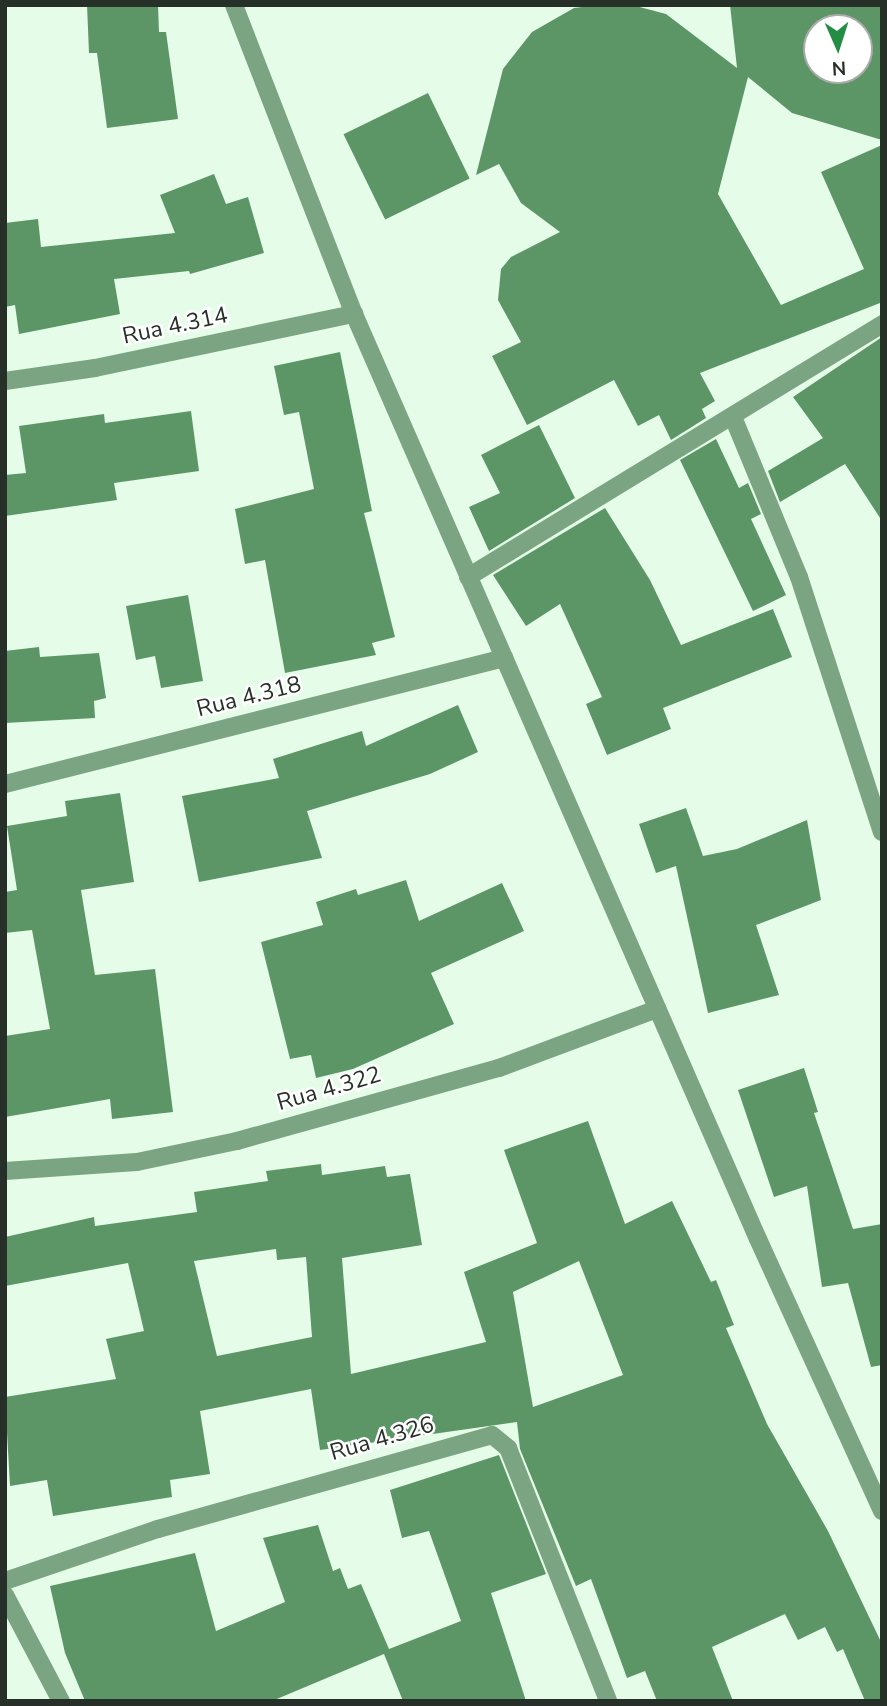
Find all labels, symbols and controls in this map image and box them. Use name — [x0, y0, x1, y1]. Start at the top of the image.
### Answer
north arrow — [803, 14, 873, 84]
text: N — [831, 55, 847, 81]
street label: Rua 4.314 — [120, 301, 230, 351]
street label: Rua 4.318 — [194, 671, 304, 723]
street label: Rua 4.322 — [274, 1061, 384, 1117]
street label: Rua 4.326 — [327, 1411, 437, 1467]

